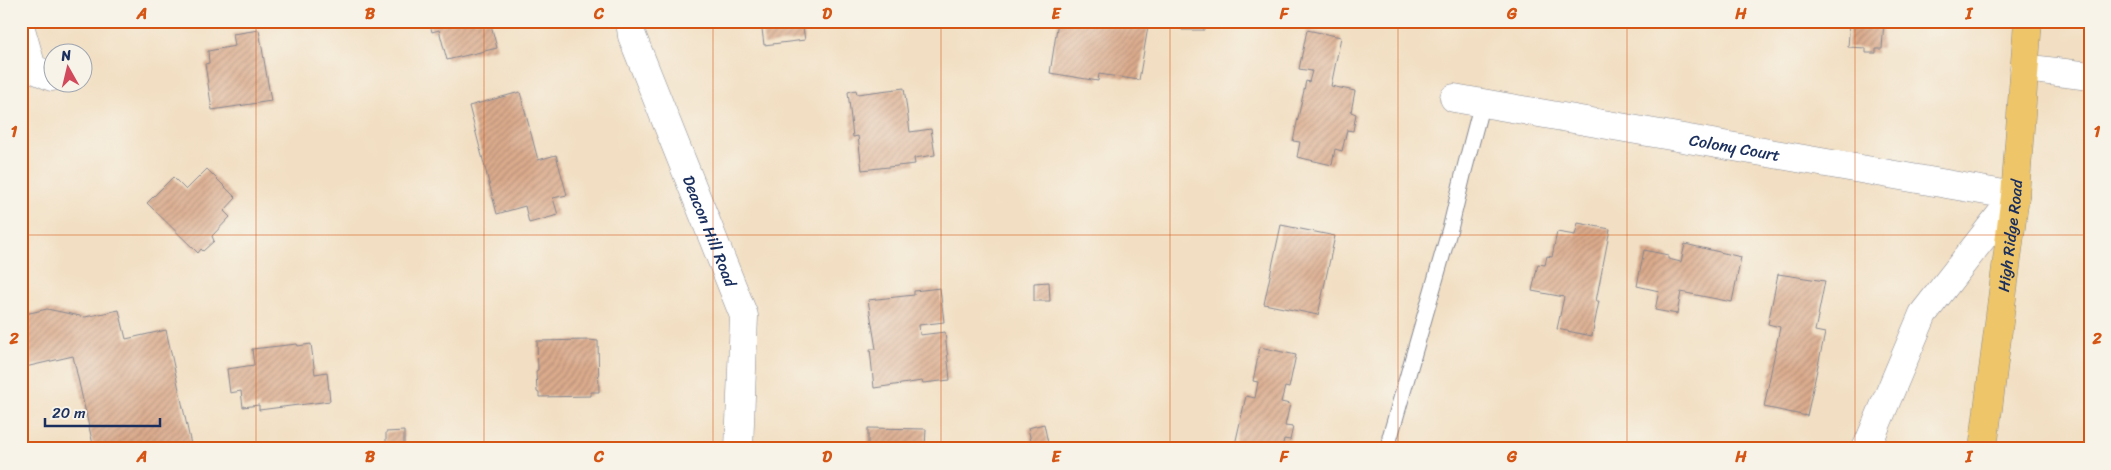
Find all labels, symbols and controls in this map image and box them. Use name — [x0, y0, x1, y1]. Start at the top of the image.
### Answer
text: A — [136, 0, 147, 28]
text: B — [365, 0, 376, 28]
text: C — [593, 0, 605, 28]
text: D — [822, 0, 832, 28]
text: E — [1052, 0, 1062, 28]
text: F — [1279, 0, 1290, 28]
text: G — [1506, 0, 1518, 28]
text: H — [1734, 0, 1747, 28]
text: I — [1965, 0, 1974, 28]
north arrow — [42, 42, 92, 92]
text: N — [59, 43, 73, 69]
text: 1 — [11, 117, 18, 146]
text: 1 — [2094, 117, 2101, 146]
street label: Colony Court — [1687, 125, 1782, 170]
street label: Deacon Hill Road — [674, 171, 745, 293]
street label: High Ridge Road — [1989, 177, 2031, 294]
text: 2 — [8, 324, 19, 353]
text: 2 — [2091, 324, 2102, 353]
scale bar — [45, 395, 160, 427]
text: 20 m — [52, 400, 86, 426]
text: A — [136, 442, 147, 470]
text: B — [365, 442, 376, 470]
text: C — [593, 442, 605, 470]
text: D — [822, 442, 832, 470]
text: E — [1052, 442, 1062, 470]
text: F — [1279, 442, 1290, 470]
text: G — [1506, 442, 1518, 470]
text: H — [1734, 442, 1747, 470]
text: I — [1965, 442, 1974, 470]

